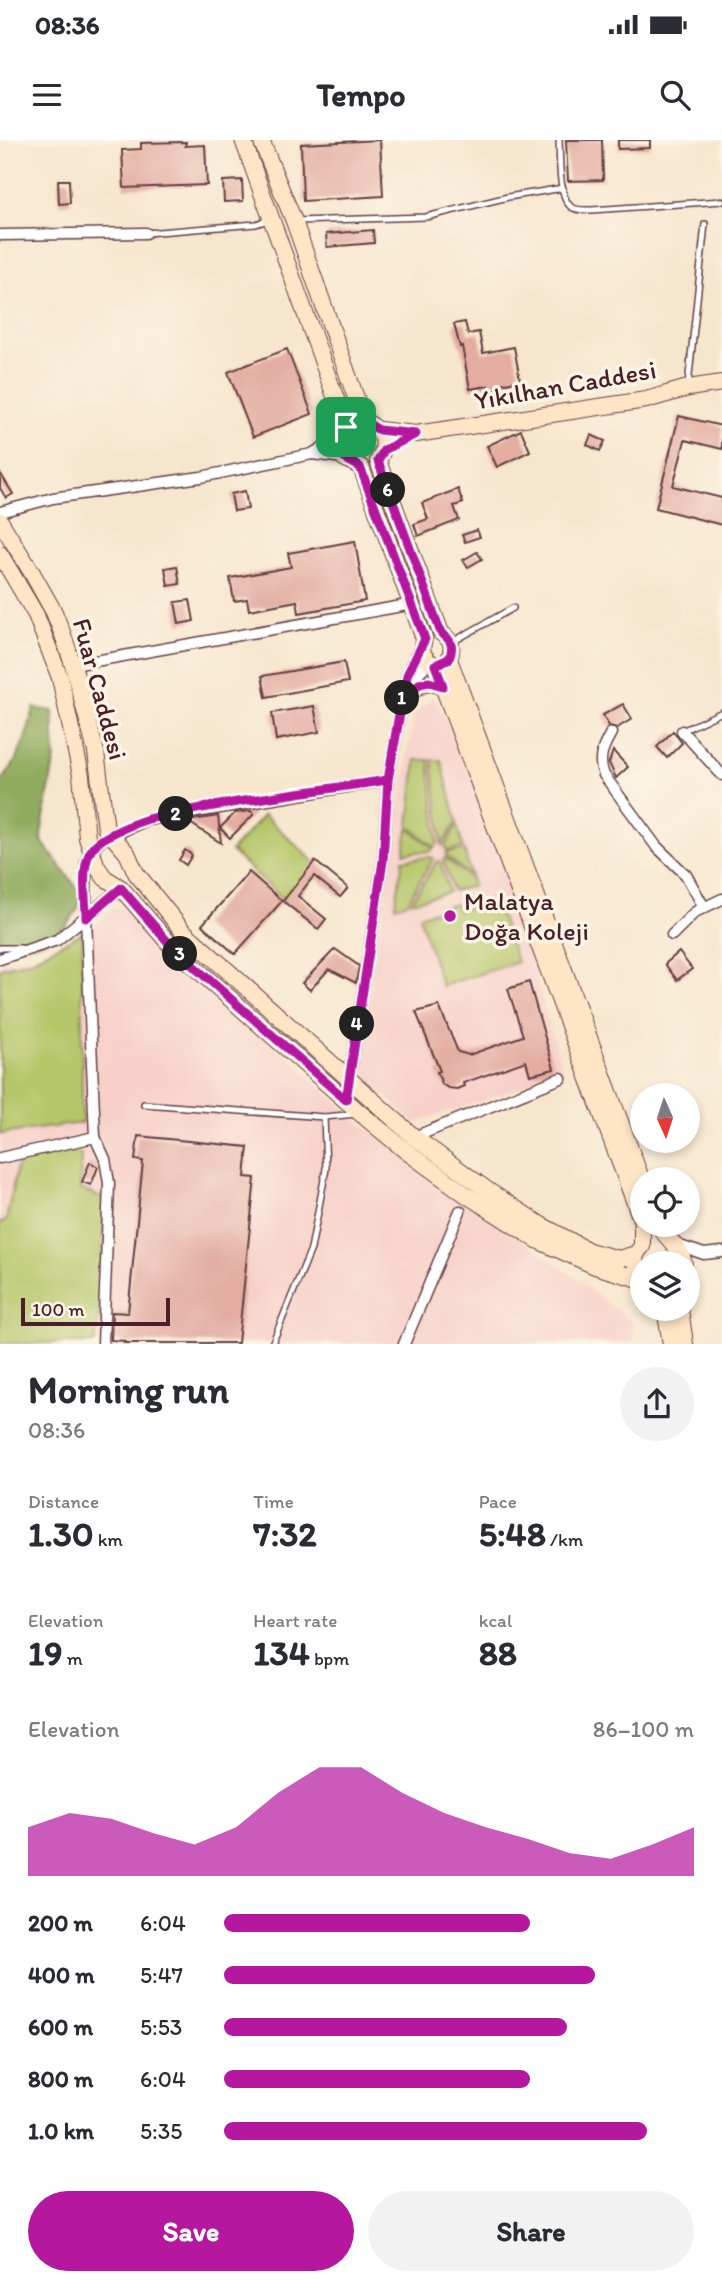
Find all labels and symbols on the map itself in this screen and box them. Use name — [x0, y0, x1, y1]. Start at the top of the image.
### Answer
street label: Yıkılhan Caddesi — [472, 353, 658, 417]
pin — [316, 397, 376, 457]
pin: 6 — [370, 472, 406, 508]
street label: Fuar Caddesi — [66, 615, 134, 763]
pin: 1 — [384, 680, 420, 716]
pin: 2 — [158, 796, 194, 832]
place label: Malatya Doğa Koleji — [464, 885, 589, 947]
marker: Malatya Doğa Koleji — [442, 908, 458, 924]
pin: 3 — [162, 936, 198, 972]
pin: 4 — [340, 1006, 374, 1042]
north arrow — [630, 1083, 700, 1153]
scale bar — [21, 1294, 170, 1326]

